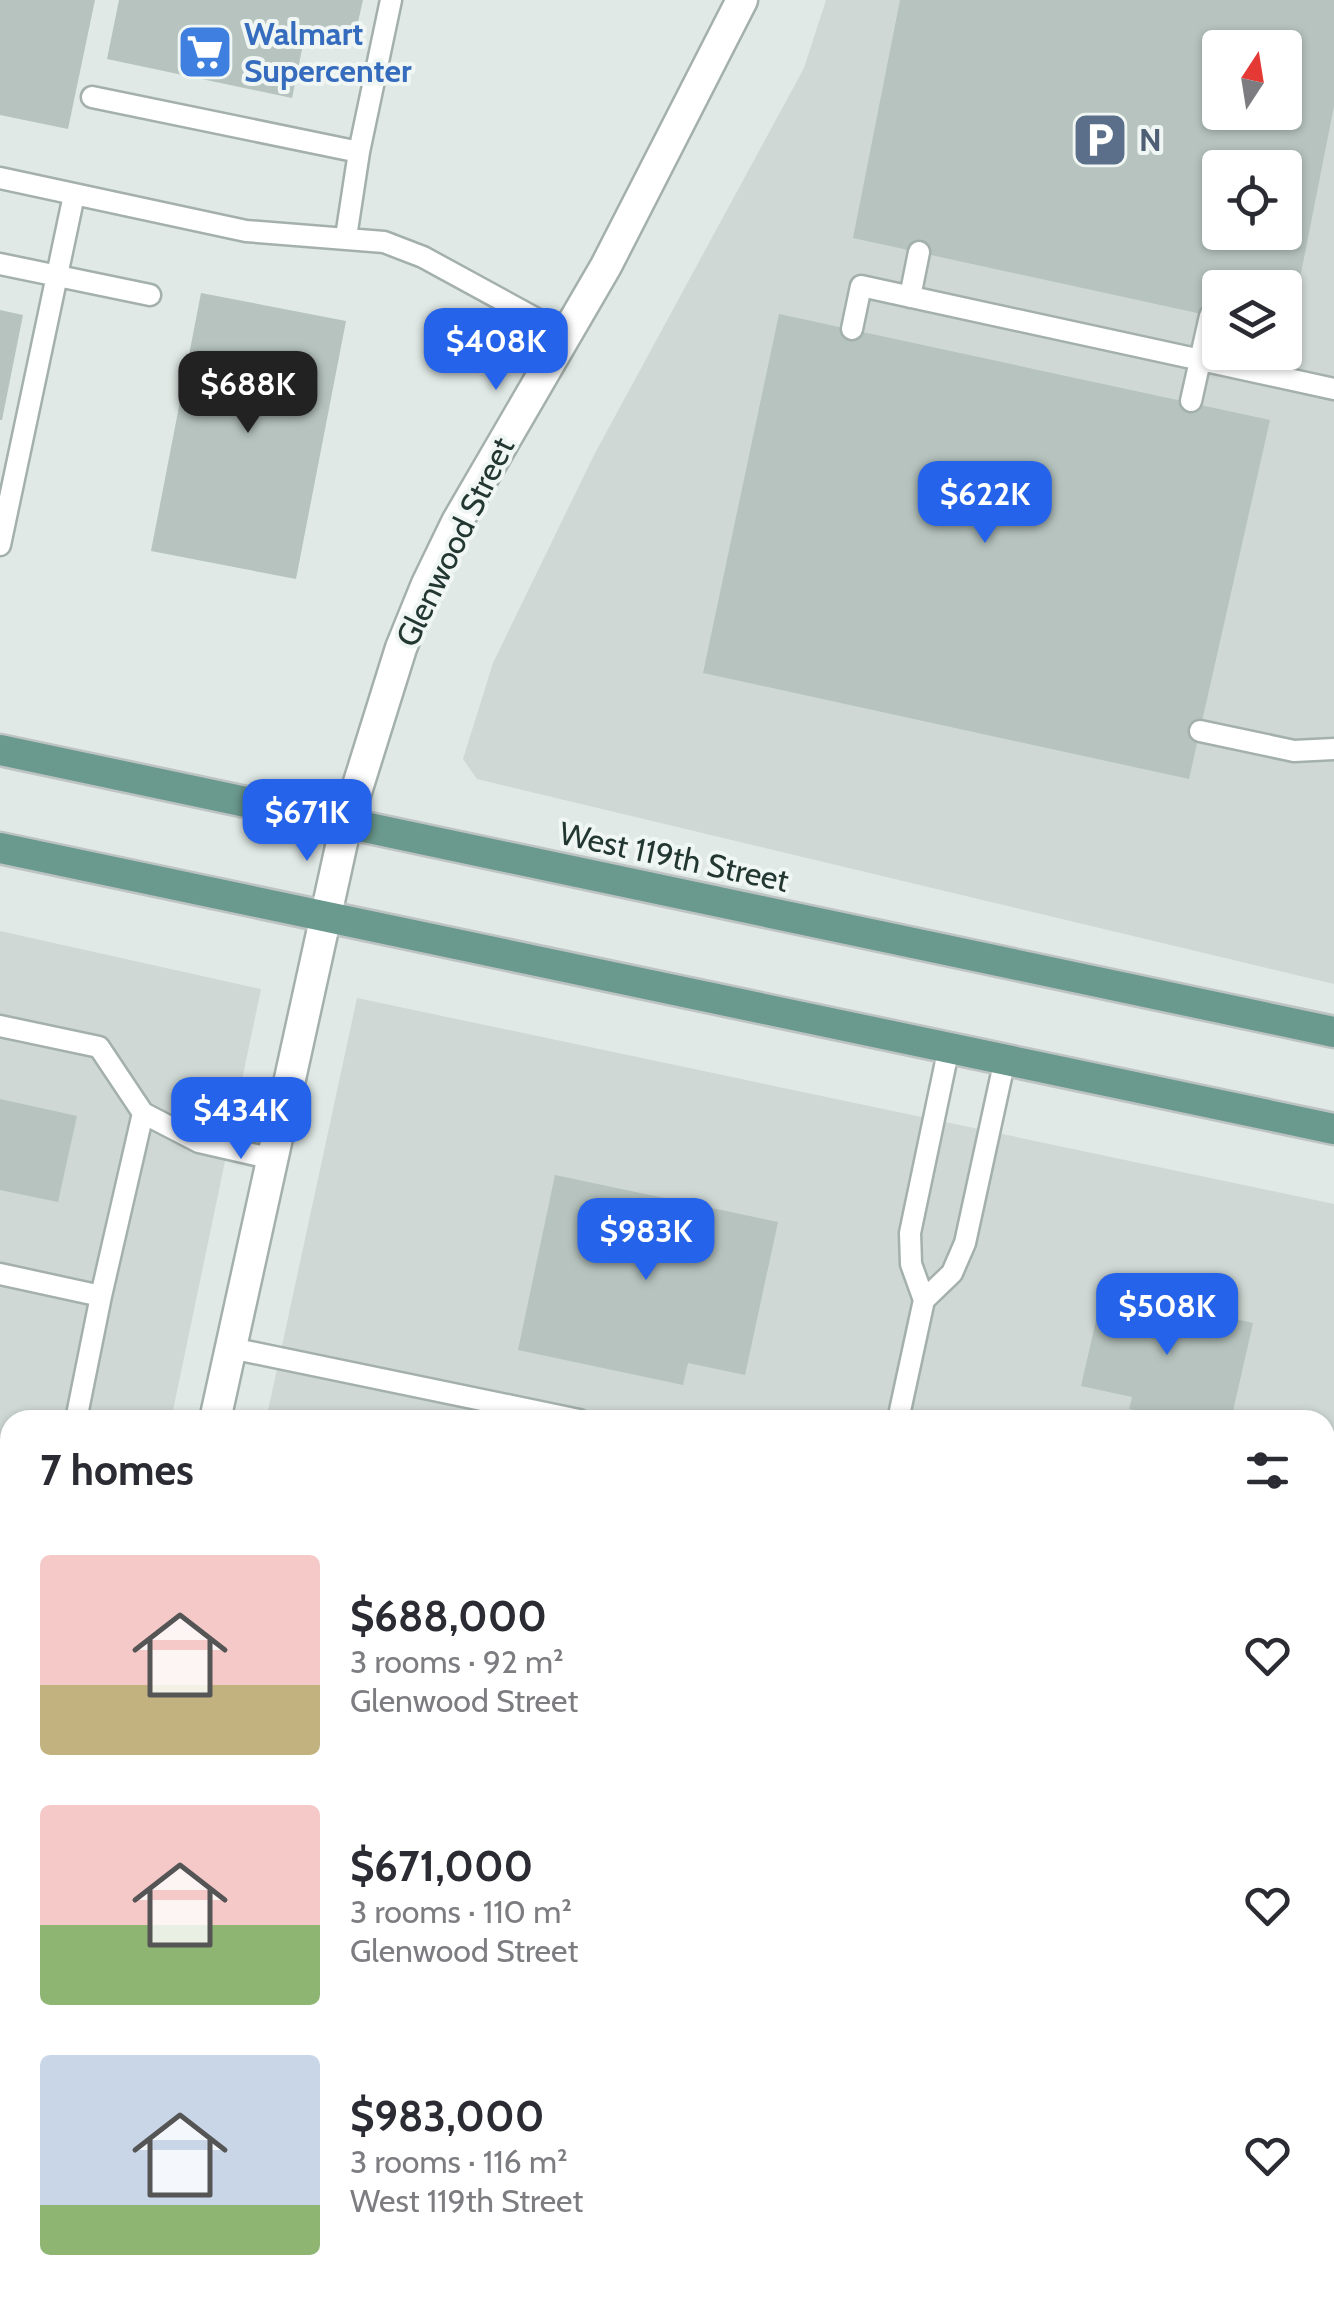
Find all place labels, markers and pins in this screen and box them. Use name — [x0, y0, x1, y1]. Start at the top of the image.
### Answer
place label: Walmart Supercenter — [244, 14, 412, 90]
supermarket icon: Walmart Supercenter — [175, 22, 235, 82]
parking icon: N — [1070, 110, 1130, 170]
place label: N — [1139, 120, 1162, 159]
pin: $408K — [426, 308, 566, 393]
pin: $688K — [178, 351, 318, 436]
pin: $622K — [915, 461, 1055, 546]
pin: $671K — [237, 779, 377, 864]
pin: $434K — [171, 1077, 311, 1162]
pin: $983K — [576, 1198, 716, 1283]
pin: $508K — [1097, 1273, 1237, 1358]

